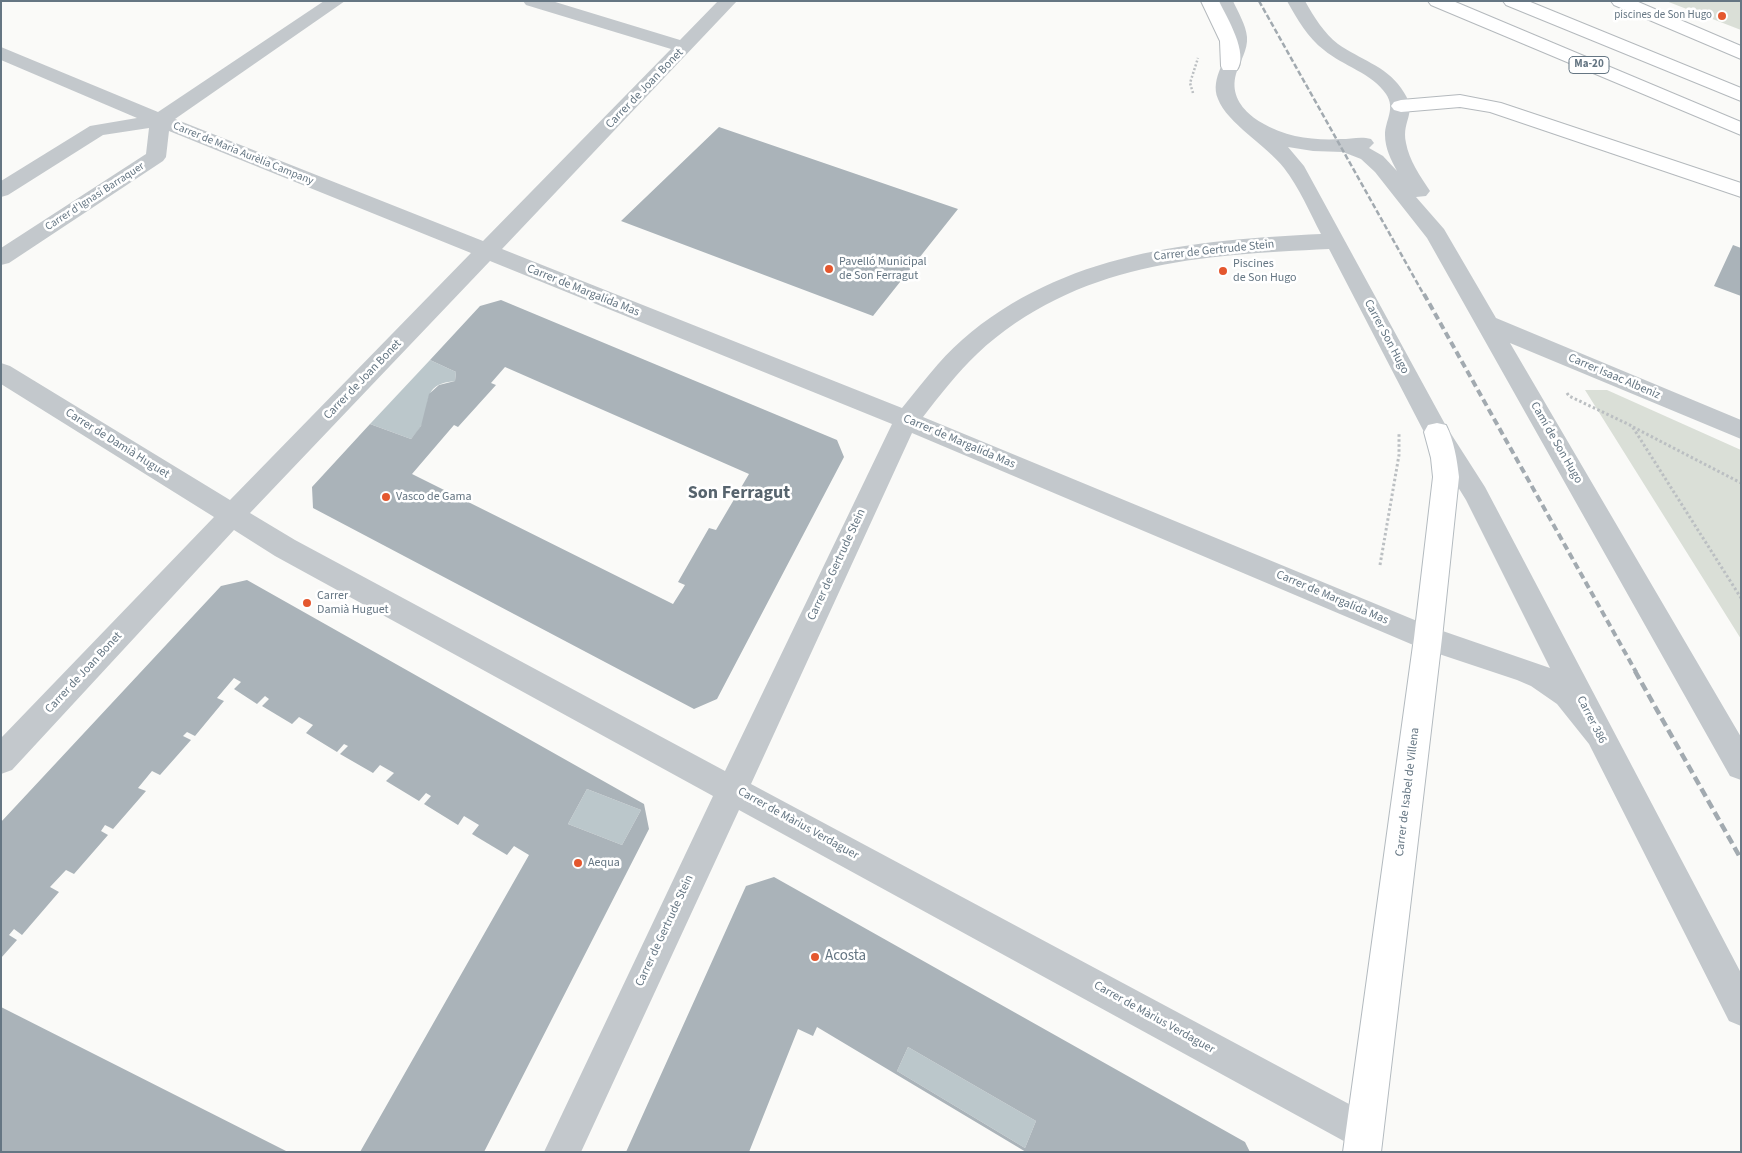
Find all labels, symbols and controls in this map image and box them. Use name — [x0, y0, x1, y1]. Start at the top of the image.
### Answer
place label: piscines de Son Hugo — [1614, 9, 1712, 23]
marker: piscines de Son Hugo — [1716, 10, 1728, 22]
street label: Carrer de Joan Bonet — [603, 46, 687, 132]
road number: Ma-20 — [1569, 56, 1609, 74]
street label: Carrer de Maria Aurèlia Campany — [171, 120, 315, 188]
street label: Carrer d'Ignasi Barraquer — [43, 160, 147, 234]
street label: Carrer de Gertrude Stein — [1153, 237, 1275, 265]
place label: Pavelló Municipal de Son Ferragut — [839, 255, 927, 283]
place label: Piscines de Son Hugo — [1233, 257, 1297, 285]
street label: Carrer de Margalida Mas — [525, 262, 641, 320]
marker: Pavelló Municipal de Son Ferragut — [823, 263, 835, 275]
marker: Piscines de Son Hugo — [1217, 265, 1229, 277]
street label: Carrer Son Hugo — [1360, 297, 1412, 377]
street label: Carrer de Joan Bonet — [321, 337, 405, 423]
street label: Carrer Isaac Albeniz — [1566, 351, 1662, 403]
street label: Camí de Son Hugo — [1527, 400, 1585, 486]
street label: Carrer de Damià Huguet — [62, 406, 172, 482]
street label: Carrer de Margalida Mas — [901, 412, 1017, 472]
district label: Son Ferragut — [688, 483, 790, 505]
place label: Vasco de Gama — [396, 490, 472, 504]
marker: Vasco de Gama — [380, 491, 392, 503]
street label: Carrer de Gertrude Stein — [805, 507, 869, 623]
street label: Carrer de Margalida Mas — [1274, 568, 1390, 628]
place label: Carrer Damià Huguet — [317, 589, 389, 617]
marker: Carrer Damià Huguet — [301, 597, 313, 609]
street label: Carrer de Joan Bonet — [43, 629, 125, 717]
street label: Carrer 386 — [1573, 694, 1609, 746]
street label: Carrer de Isabel de Villena — [1393, 727, 1423, 857]
street label: Carrer de Màrius Verdaguer — [735, 785, 861, 863]
place label: Aequa — [588, 856, 620, 870]
marker: Aequa — [572, 857, 584, 869]
street label: Carrer de Gertrude Stein — [633, 873, 697, 989]
place label: Acosta — [825, 948, 866, 966]
marker: Acosta — [809, 951, 821, 963]
street label: Carrer de Màrius Verdaguer — [1091, 979, 1217, 1057]

